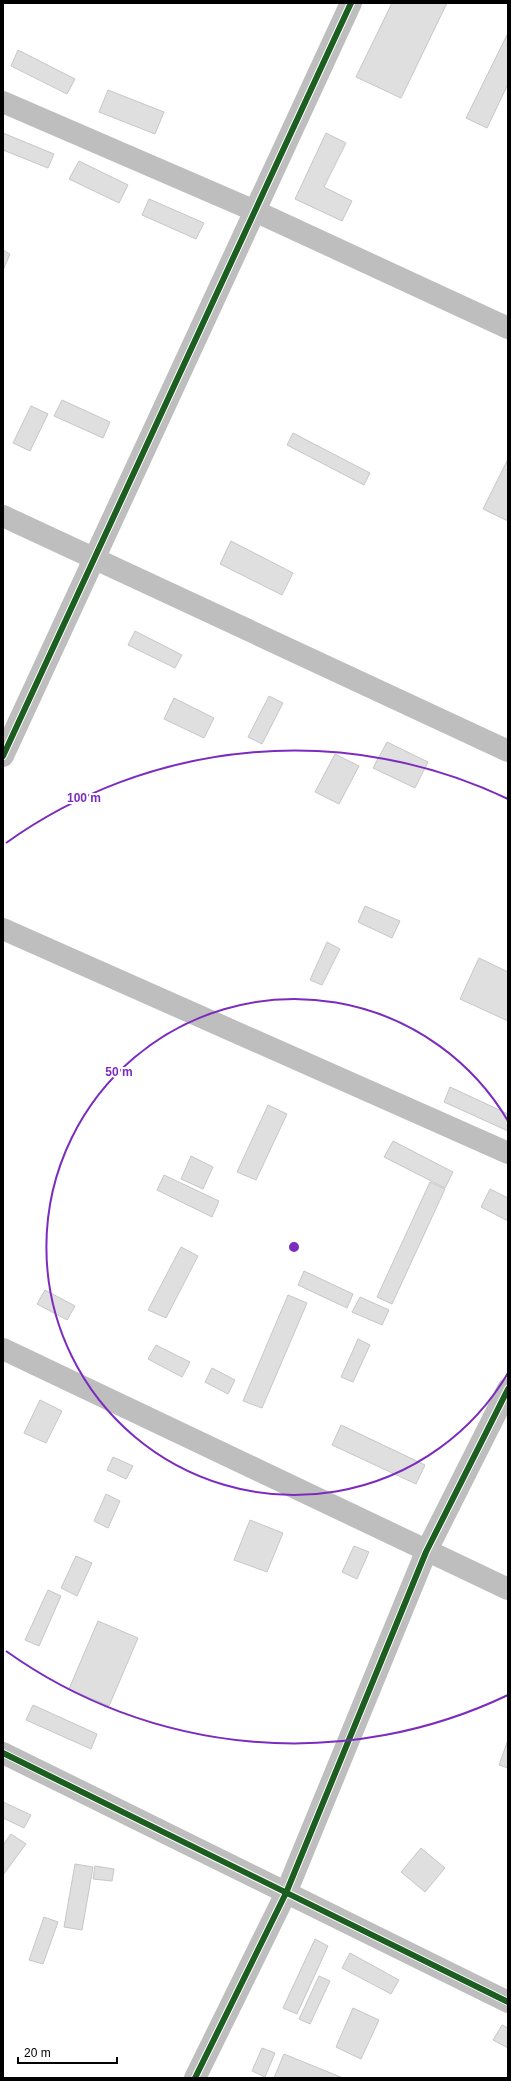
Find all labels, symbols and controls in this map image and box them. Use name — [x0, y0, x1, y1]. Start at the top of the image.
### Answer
text: 100 m — [67, 791, 101, 805]
text: 50 m — [105, 1065, 133, 1079]
centre of rings — [287, 1240, 301, 1254]
scale bar — [18, 2039, 117, 2065]
text: 20 m — [24, 2046, 51, 2060]

